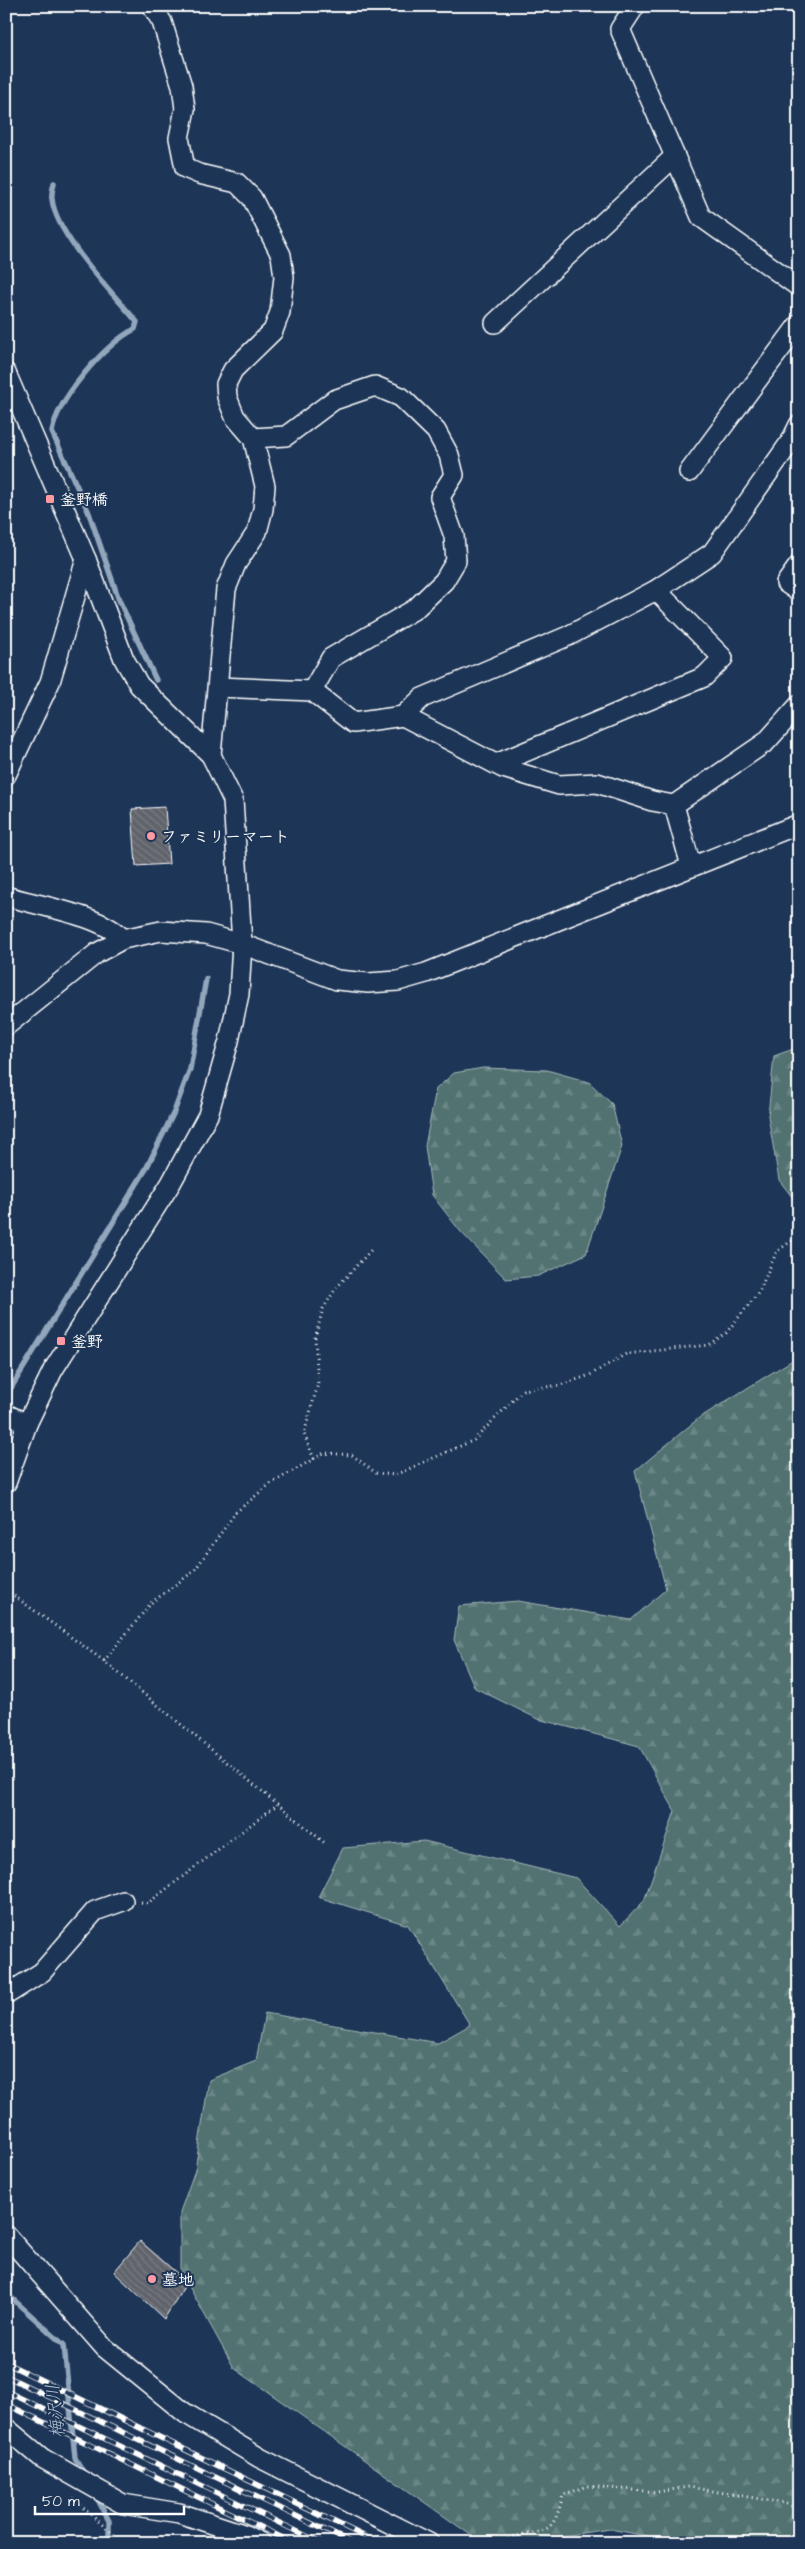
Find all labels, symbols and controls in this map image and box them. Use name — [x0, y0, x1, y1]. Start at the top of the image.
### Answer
place label: 釜野橋 — [60, 489, 108, 511]
marker: 釜野橋 — [44, 493, 56, 505]
place label: ファミリーマート — [161, 826, 290, 848]
marker: ファミリーマート — [145, 830, 157, 842]
place label: 釜野 — [71, 1331, 103, 1353]
marker: 釜野 — [55, 1335, 67, 1347]
place label: 墓地 — [162, 2269, 194, 2291]
marker: 墓地 — [146, 2273, 158, 2285]
water label: 梅沢川 — [40, 2383, 71, 2439]
scale bar — [35, 2484, 184, 2516]
text: 50 m — [42, 2491, 80, 2512]

